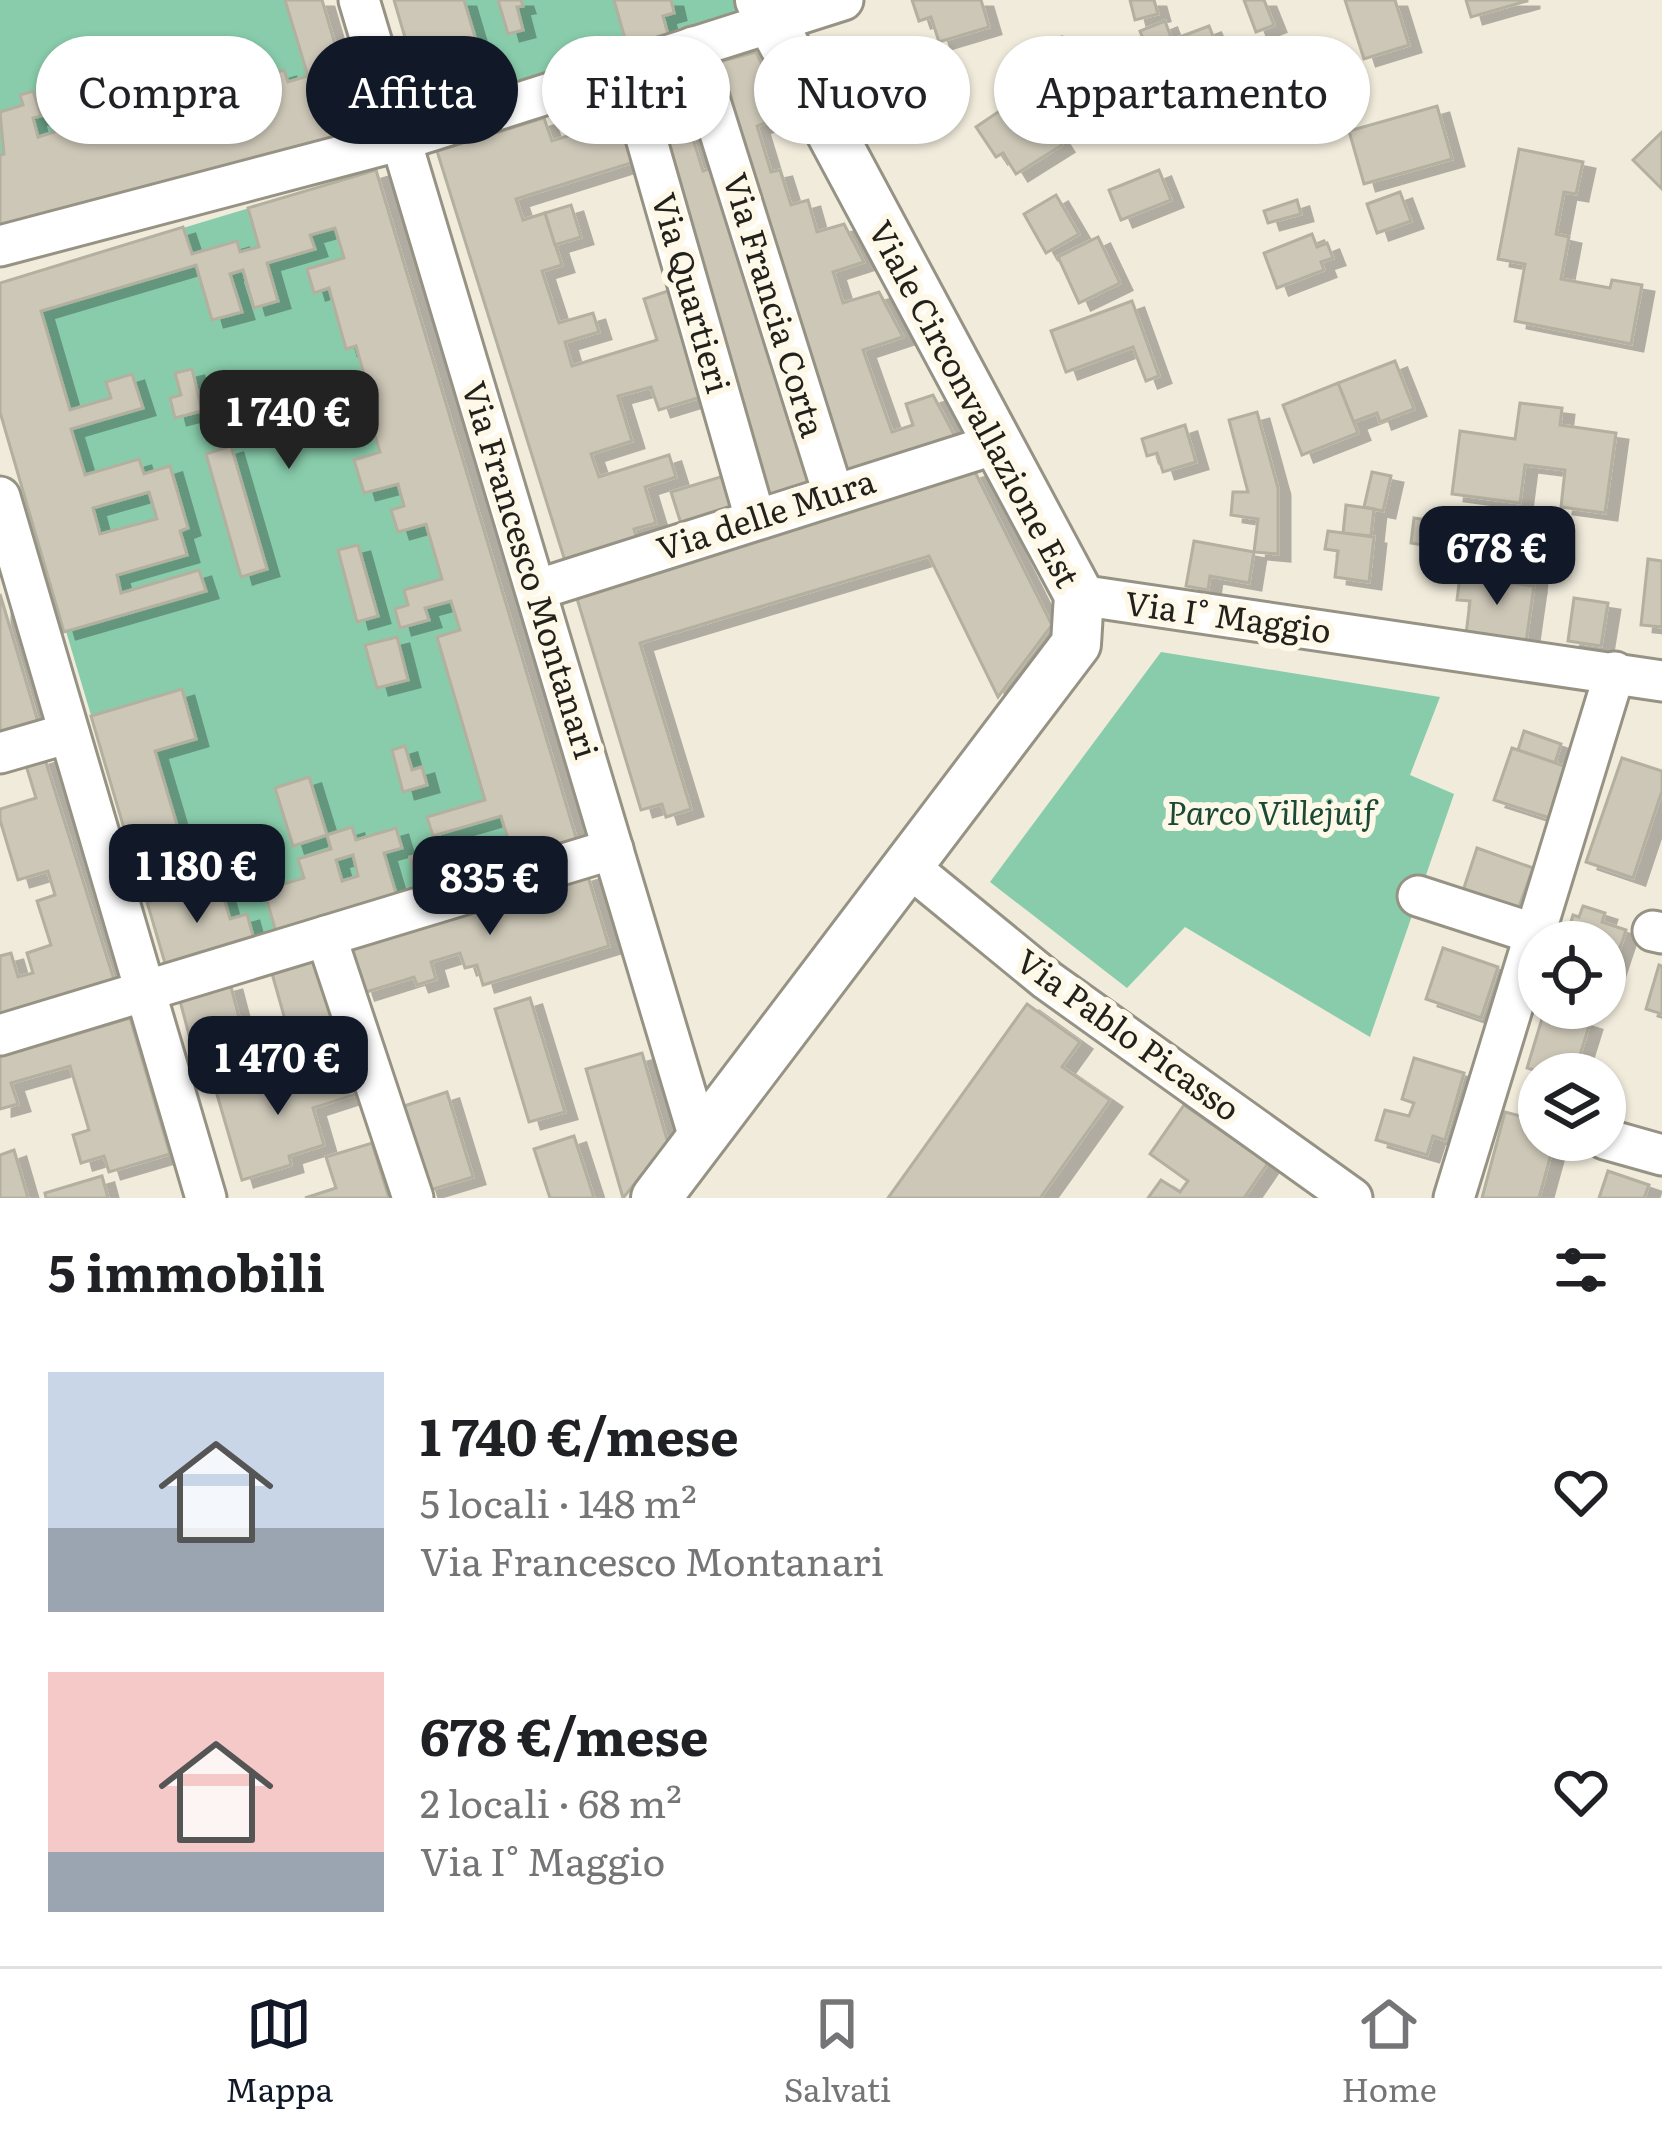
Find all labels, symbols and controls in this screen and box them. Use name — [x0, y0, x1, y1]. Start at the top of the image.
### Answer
chip: Compra — [36, 36, 282, 144]
chip: Affitta — [306, 36, 518, 144]
chip: Filtri — [542, 36, 730, 144]
chip: Nuovo — [754, 36, 970, 144]
chip: Appartamento — [994, 36, 1370, 144]
street label: Via Francia Corta — [713, 166, 840, 443]
street label: Via Quartieri — [641, 187, 745, 398]
street label: Viale Circonvallazione Est — [858, 211, 1094, 596]
pin: 1 740 € — [178, 370, 400, 472]
street label: Via Francesco Montanari — [452, 374, 613, 764]
text: 1 740 € — [227, 380, 351, 438]
street label: Via delle Mura — [650, 454, 881, 571]
pin: 678 € — [1413, 506, 1581, 608]
text: 678 € — [1446, 516, 1548, 574]
street label: Via I° Maggio — [1122, 576, 1335, 653]
park label: Parco Villejuif — [1167, 786, 1379, 835]
pin: 1 180 € — [86, 824, 308, 926]
text: 1 180 € — [136, 834, 258, 892]
pin: 835 € — [406, 836, 574, 938]
text: 835 € — [440, 846, 540, 904]
map controls — [1518, 921, 1626, 1161]
button: locate — [1518, 921, 1626, 1029]
street label: Via Pablo Picasso — [1007, 935, 1252, 1131]
pin: 1 470 € — [167, 1016, 389, 1118]
text: 1 470 € — [215, 1026, 341, 1084]
button: layers — [1518, 1053, 1626, 1161]
text: 5 immobili — [48, 1232, 325, 1308]
icon: filters — [1548, 1237, 1614, 1303]
text: 1 740 €/mese — [420, 1396, 739, 1472]
icon: home — [144, 1420, 288, 1564]
icon: heart — [1548, 1459, 1614, 1525]
text: 5 locali · 148 m² — [420, 1472, 697, 1530]
text: Via Francesco Montanari — [420, 1530, 884, 1588]
text: 678 €/mese — [420, 1696, 709, 1772]
icon: home — [144, 1720, 288, 1864]
icon: heart — [1548, 1759, 1614, 1825]
text: 2 locali · 68 m² — [420, 1772, 682, 1830]
text: Via I° Maggio — [420, 1830, 665, 1888]
tab: Mappa — [225, 1991, 333, 2112]
tab: Salvati — [784, 1991, 891, 2112]
tab: Home — [1341, 1991, 1437, 2112]

